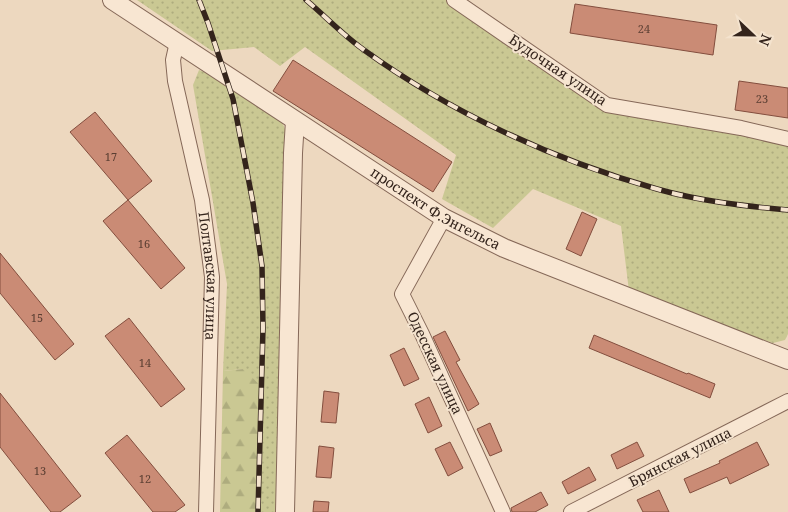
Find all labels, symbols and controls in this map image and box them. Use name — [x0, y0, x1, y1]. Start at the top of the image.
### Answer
north arrow — [728, 10, 778, 60]
house number: 24 — [638, 21, 650, 36]
street label: Будочная улица — [505, 30, 611, 110]
text: N — [755, 31, 776, 49]
house number: 23 — [756, 91, 768, 106]
house number: 17 — [105, 149, 117, 164]
street label: проспект Ф.Энгельса — [367, 162, 504, 254]
street label: Полтавская улица — [195, 211, 222, 341]
house number: 16 — [138, 236, 150, 251]
street label: Одесская улица — [403, 308, 468, 417]
house number: 15 — [31, 310, 43, 325]
house number: 14 — [139, 355, 151, 370]
street label: Брянская улица — [625, 422, 734, 491]
house number: 13 — [34, 463, 46, 478]
house number: 12 — [139, 471, 151, 486]

